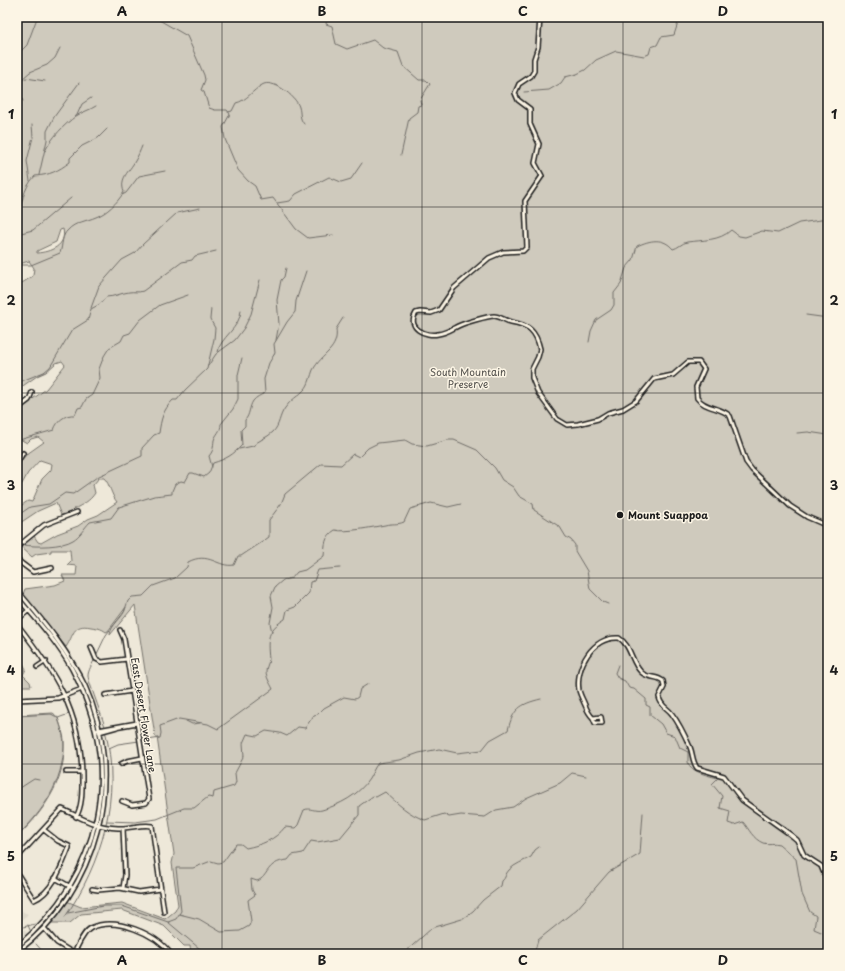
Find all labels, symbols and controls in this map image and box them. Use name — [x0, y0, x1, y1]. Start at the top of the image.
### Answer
text: A — [117, 1, 127, 20]
text: B — [318, 1, 327, 20]
text: C — [518, 1, 528, 20]
text: D — [718, 1, 728, 20]
text: 1 — [8, 104, 14, 123]
text: 1 — [831, 104, 837, 123]
text: 2 — [6, 290, 16, 309]
text: 2 — [829, 290, 839, 309]
park label: South Mountain Preserve — [430, 364, 506, 391]
text: 3 — [7, 475, 16, 494]
text: 3 — [830, 475, 839, 494]
place label: Mount Suappoa — [628, 507, 708, 522]
marker: Mount Suappoa — [615, 510, 625, 520]
street label: East Desert Flower Lane — [128, 656, 161, 774]
text: 4 — [7, 660, 16, 679]
text: 4 — [830, 660, 839, 679]
text: 5 — [7, 846, 15, 865]
text: 5 — [830, 846, 838, 865]
text: A — [117, 950, 127, 969]
text: B — [318, 950, 327, 969]
text: C — [518, 950, 528, 969]
text: D — [718, 950, 728, 969]

